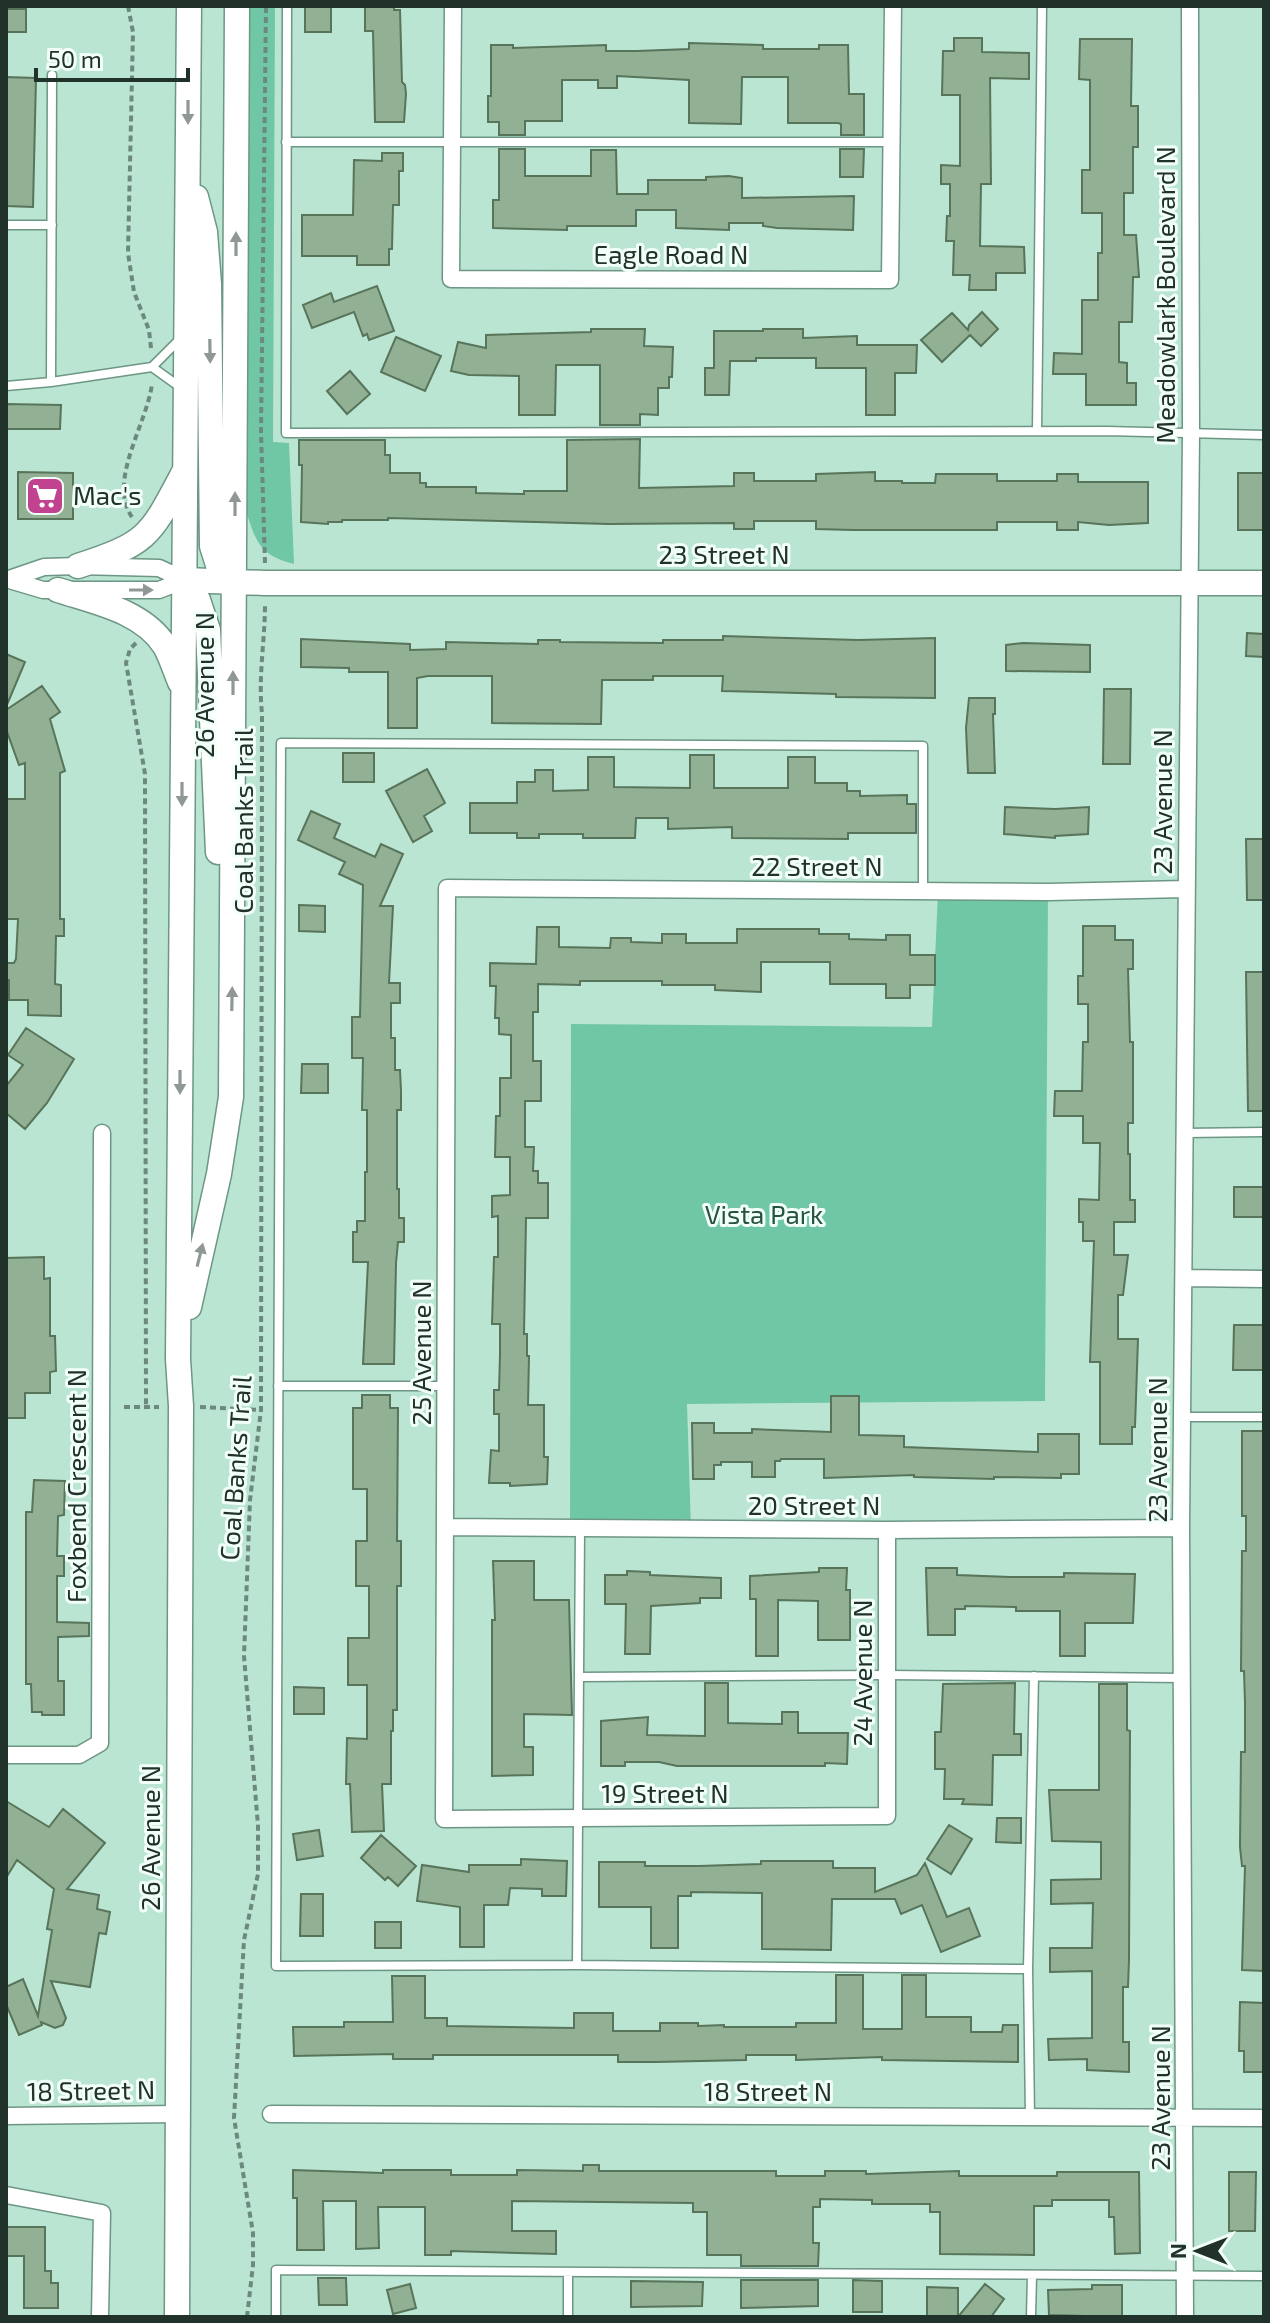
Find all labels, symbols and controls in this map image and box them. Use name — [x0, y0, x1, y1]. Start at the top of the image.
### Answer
scale bar — [36, 32, 188, 82]
text: 50 m — [48, 44, 102, 73]
one-way arrow — [182, 100, 194, 125]
street label: Meadowlark Boulevard N — [1149, 146, 1180, 444]
one-way arrow — [230, 231, 242, 256]
street label: Eagle Road N — [594, 238, 748, 269]
one-way arrow — [204, 339, 216, 364]
supermarket icon: Mac's — [24, 475, 66, 517]
place label: Mac's — [73, 479, 141, 510]
one-way arrow — [229, 491, 241, 516]
street label: 23 Street N — [658, 538, 790, 569]
one-way arrow — [129, 584, 154, 596]
street label: 26 Avenue N — [188, 612, 219, 758]
one-way arrow — [227, 670, 239, 695]
street label: Coal Banks Trail — [227, 728, 258, 914]
street label: 23 Avenue N — [1146, 729, 1177, 875]
one-way arrow — [176, 782, 188, 807]
street label: 22 Street N — [751, 850, 883, 881]
one-way arrow — [226, 986, 239, 1011]
one-way arrow — [174, 1070, 186, 1095]
park label: Vista Park — [705, 1198, 823, 1229]
one-way arrow — [195, 1243, 207, 1268]
street label: 25 Avenue N — [405, 1281, 436, 1425]
street label: Foxbend Crescent N — [60, 1369, 91, 1603]
street label: Coal Banks Trail — [213, 1374, 256, 1561]
street label: 23 Avenue N — [1141, 1377, 1172, 1523]
street label: 20 Street N — [748, 1489, 880, 1520]
street label: 24 Avenue N — [846, 1599, 877, 1747]
street label: 26 Avenue N — [134, 1765, 165, 1911]
street label: 19 Street N — [601, 1777, 729, 1808]
street label: 23 Avenue N — [1144, 2025, 1175, 2171]
street label: 18 Street N — [27, 2073, 155, 2106]
street label: 18 Street N — [704, 2075, 832, 2106]
north arrow — [1158, 2211, 1238, 2291]
text: N — [1164, 2243, 1190, 2259]

